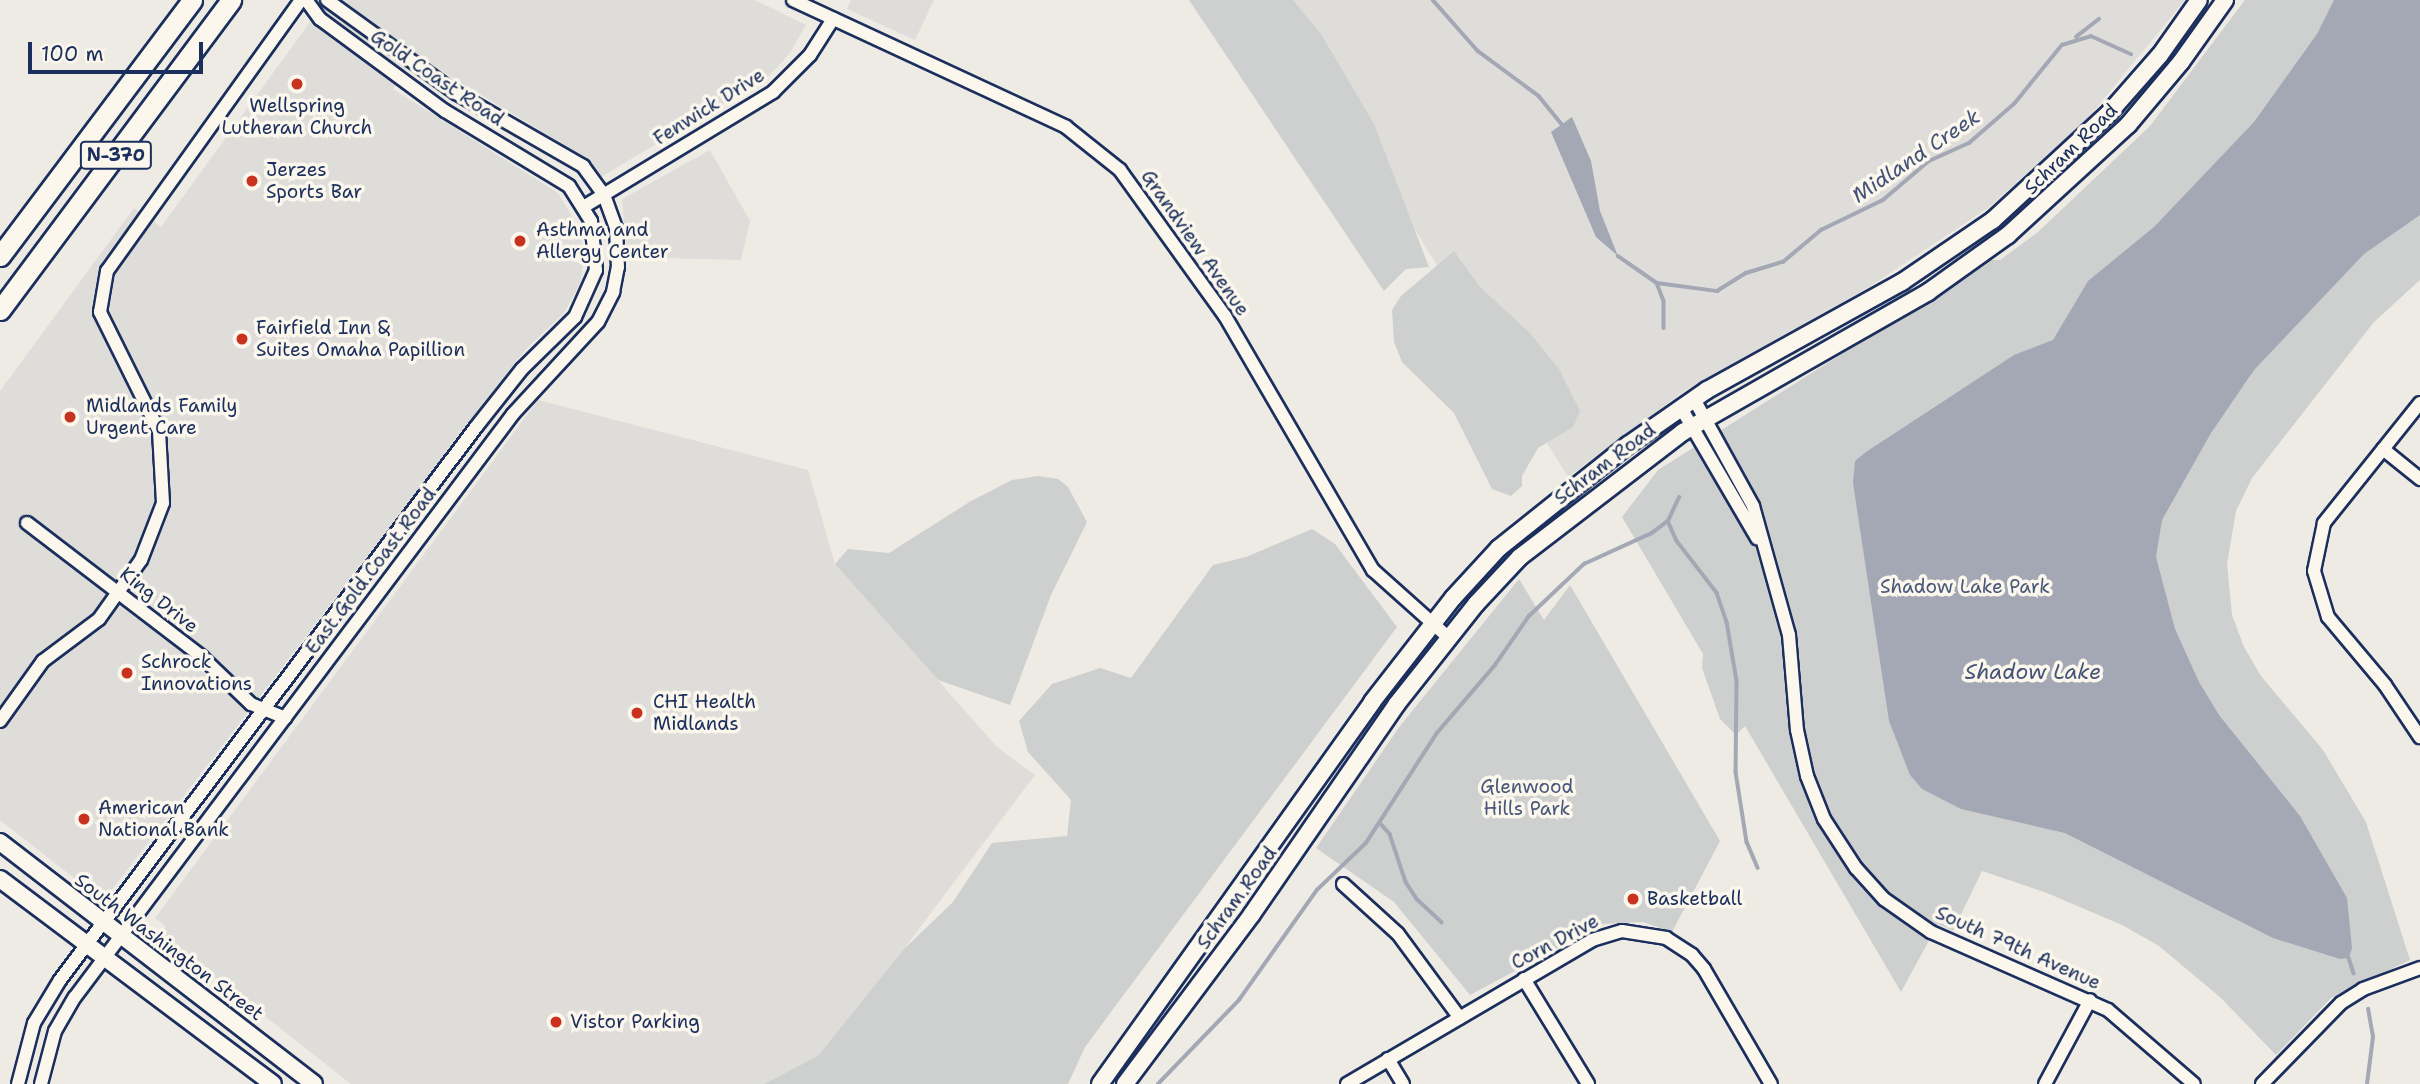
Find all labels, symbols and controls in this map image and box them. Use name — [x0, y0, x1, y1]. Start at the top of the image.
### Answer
street label: Gold Coast Road — [366, 25, 508, 131]
scale bar — [32, 28, 206, 72]
text: 100 m — [41, 40, 104, 68]
street label: Fenwick Drive — [649, 64, 769, 150]
marker: Wellspring Lutheran Church — [289, 76, 305, 92]
place label: Wellspring Lutheran Church — [222, 95, 372, 139]
street label: Schram Road — [2020, 99, 2122, 199]
water label: Midland Creek — [1847, 104, 1985, 208]
road number: N-370 — [79, 140, 153, 170]
place label: Jerzes Sports Bar — [266, 159, 362, 203]
street label: Grandview Avenue — [1136, 166, 1254, 320]
marker: Jerzes Sports Bar — [244, 173, 260, 189]
place label: Asthma and Allergy Center — [536, 219, 669, 263]
marker: Asthma and Allergy Center — [510, 231, 530, 251]
place label: Fairfield Inn & Suites Omaha Papillion — [256, 317, 465, 361]
marker: Fairfield Inn & Suites Omaha Papillion — [234, 331, 250, 347]
place label: Midlands Family Urgent Care — [86, 395, 237, 439]
marker: Midlands Family Urgent Care — [60, 407, 80, 427]
street label: Schram Road — [1550, 418, 1660, 510]
street label: East Gold Coast Road — [301, 483, 441, 659]
street label: King Drive — [115, 562, 203, 638]
park label: Shadow Lake Park — [1880, 576, 2050, 598]
place label: Schrock Innovations — [141, 651, 252, 695]
water label: Shadow Lake — [1965, 659, 2101, 685]
marker: Schrock Innovations — [119, 665, 135, 681]
place label: CHI Health Midlands — [653, 691, 756, 735]
marker: CHI Health Midlands — [627, 703, 647, 723]
park label: Glenwood Hills Park — [1480, 776, 1574, 820]
place label: American National Bank — [98, 797, 229, 841]
marker: American National Bank — [76, 811, 92, 827]
street label: Schram Road — [1192, 842, 1282, 954]
street label: South Washington Street — [70, 869, 268, 1025]
place label: Basketball — [1647, 888, 1742, 910]
marker: Basketball — [1625, 891, 1641, 907]
street label: South 79th Avenue — [1932, 901, 2104, 995]
street label: Corn Drive — [1507, 910, 1603, 974]
place label: Vistor Parking — [570, 1011, 700, 1033]
marker: Vistor Parking — [548, 1014, 564, 1030]

